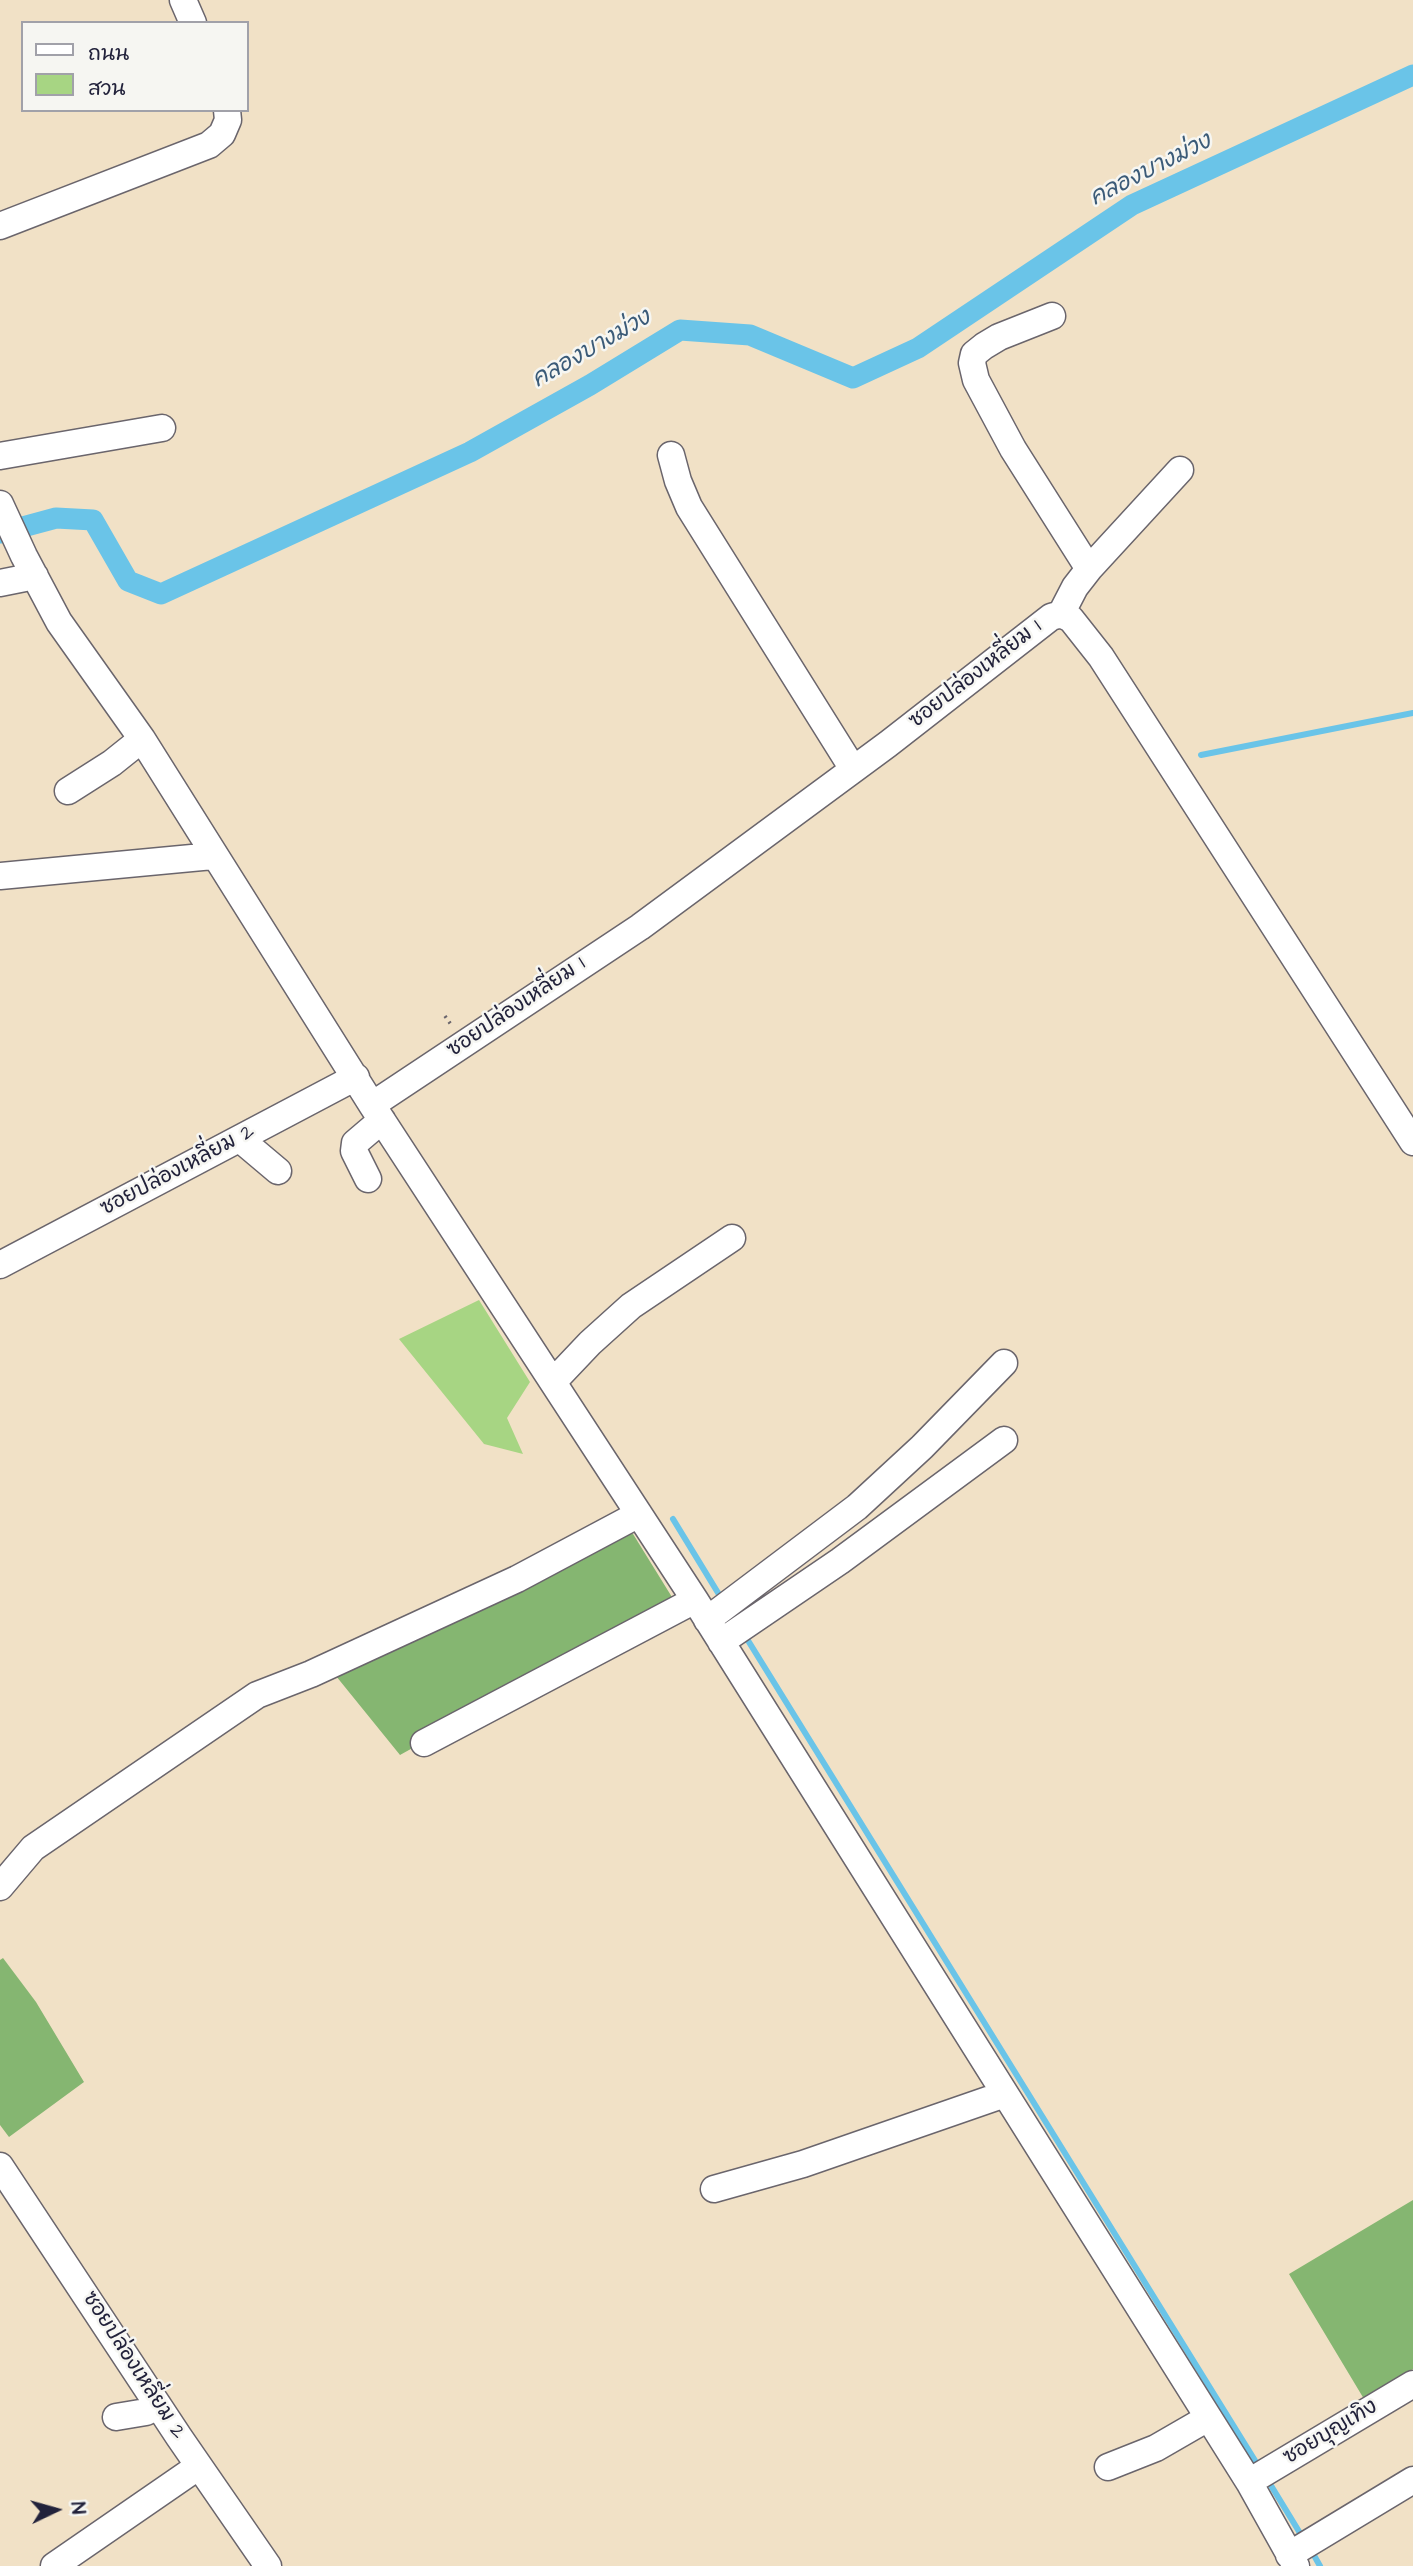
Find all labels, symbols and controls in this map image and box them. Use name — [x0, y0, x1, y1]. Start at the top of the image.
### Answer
legend — [21, 21, 248, 112]
text: ถนน — [88, 39, 129, 68]
text: สวน — [88, 74, 125, 103]
water label: คลองบางม่วง — [1086, 129, 1216, 213]
water label: คลองบางม่วง — [528, 305, 656, 395]
street label: ซอยปล่องเหลี่ยม 1 — [905, 615, 1047, 735]
street label: ซอยปล่องเหลี่ยม 1 — [443, 952, 591, 1064]
street label: ซอยปล่องเหลี่ยม 2 — [97, 1120, 259, 1222]
street label: ซอยปล่องเหลี่ยม 2 — [76, 2288, 190, 2444]
street label: ซอยบุญเทิง — [1279, 2395, 1383, 2471]
north arrow — [21, 2475, 91, 2545]
text: N — [63, 2501, 91, 2515]

